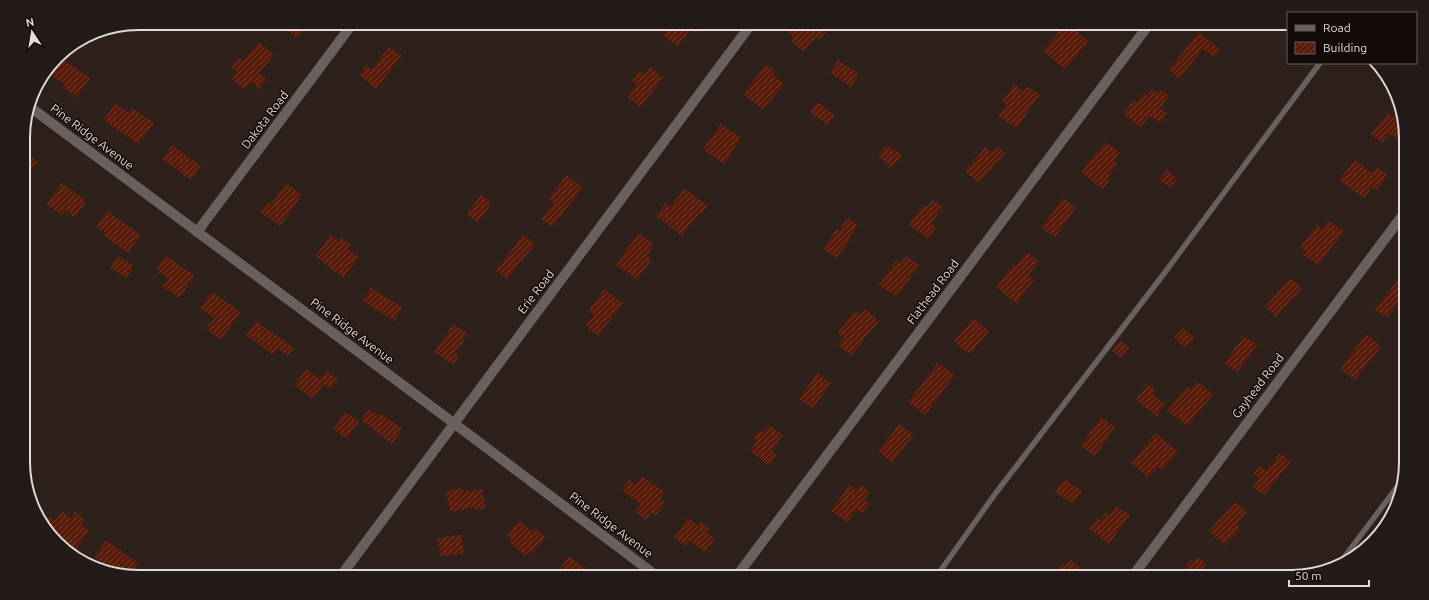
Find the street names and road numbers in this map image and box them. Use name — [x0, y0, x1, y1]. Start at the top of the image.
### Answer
street label: Dakota Road — [239, 88, 290, 151]
street label: Pine Ridge Avenue — [48, 101, 136, 172]
street label: Flathead Road — [904, 257, 961, 327]
street label: Erie Road — [515, 267, 556, 316]
street label: Pine Ridge Avenue — [308, 295, 396, 366]
street label: Gayhead Road — [1229, 351, 1286, 420]
street label: Pine Ridge Avenue — [567, 489, 655, 560]

